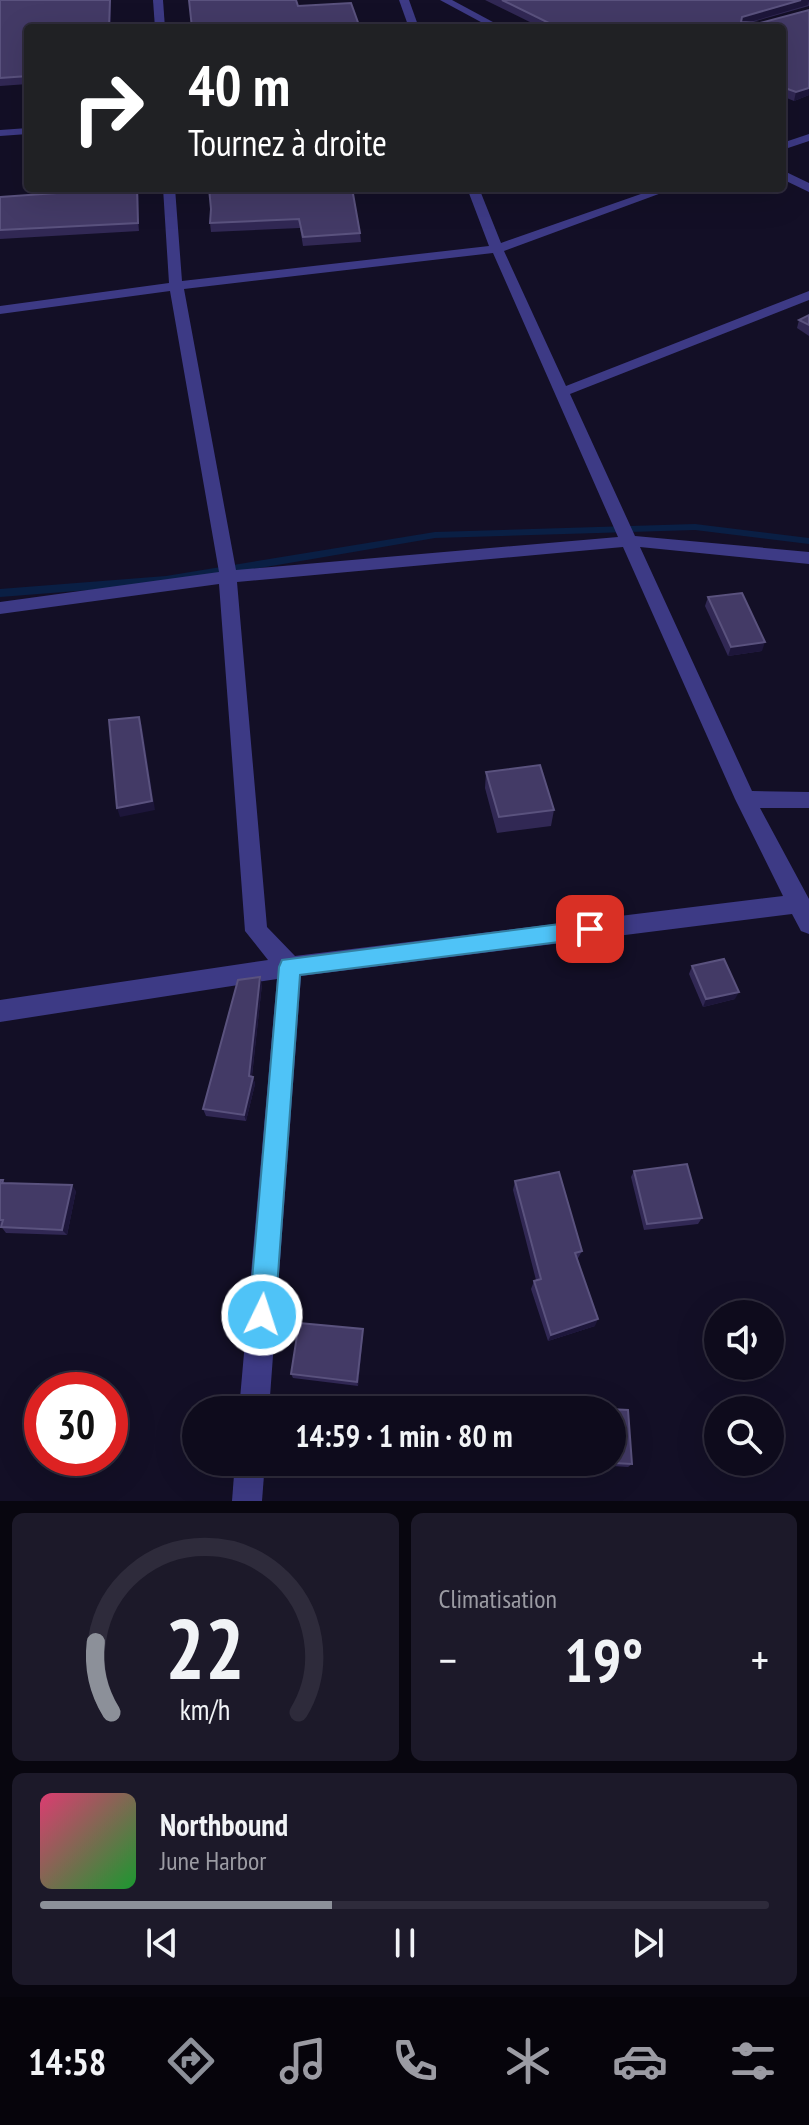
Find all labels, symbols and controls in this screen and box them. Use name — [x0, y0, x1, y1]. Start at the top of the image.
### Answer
text: 40 m — [188, 49, 290, 121]
icon: right — [56, 56, 160, 160]
text: Tournez à droite — [188, 119, 387, 166]
pin — [556, 895, 624, 963]
icon: arrive — [568, 907, 612, 951]
position arrow — [220, 1273, 304, 1357]
map controls — [704, 1300, 784, 1476]
button: sound — [704, 1300, 784, 1380]
speed limit sign: 30 — [24, 1372, 128, 1476]
button: search — [704, 1396, 784, 1476]
text: 14:59 · 1 min · 80 m — [295, 1416, 513, 1455]
text: Climatisation — [439, 1582, 557, 1615]
text: 22 — [165, 1594, 245, 1702]
text: 19° — [564, 1621, 643, 1699]
text: − — [439, 1631, 457, 1688]
text: + — [751, 1631, 769, 1688]
text: km/h — [180, 1691, 231, 1728]
text: Northbound — [160, 1805, 288, 1844]
text: June Harbor — [160, 1844, 266, 1877]
icon: previous — [140, 1921, 184, 1965]
icon: pause — [383, 1921, 427, 1965]
icon: next — [626, 1921, 670, 1965]
icon: directions — [163, 2033, 219, 2089]
icon: music — [275, 2033, 331, 2089]
icon: phone — [387, 2033, 443, 2089]
icon: climate — [500, 2033, 556, 2089]
icon: car — [612, 2033, 668, 2089]
icon: filters — [725, 2033, 781, 2089]
text: 14:58 — [28, 2038, 106, 2085]

